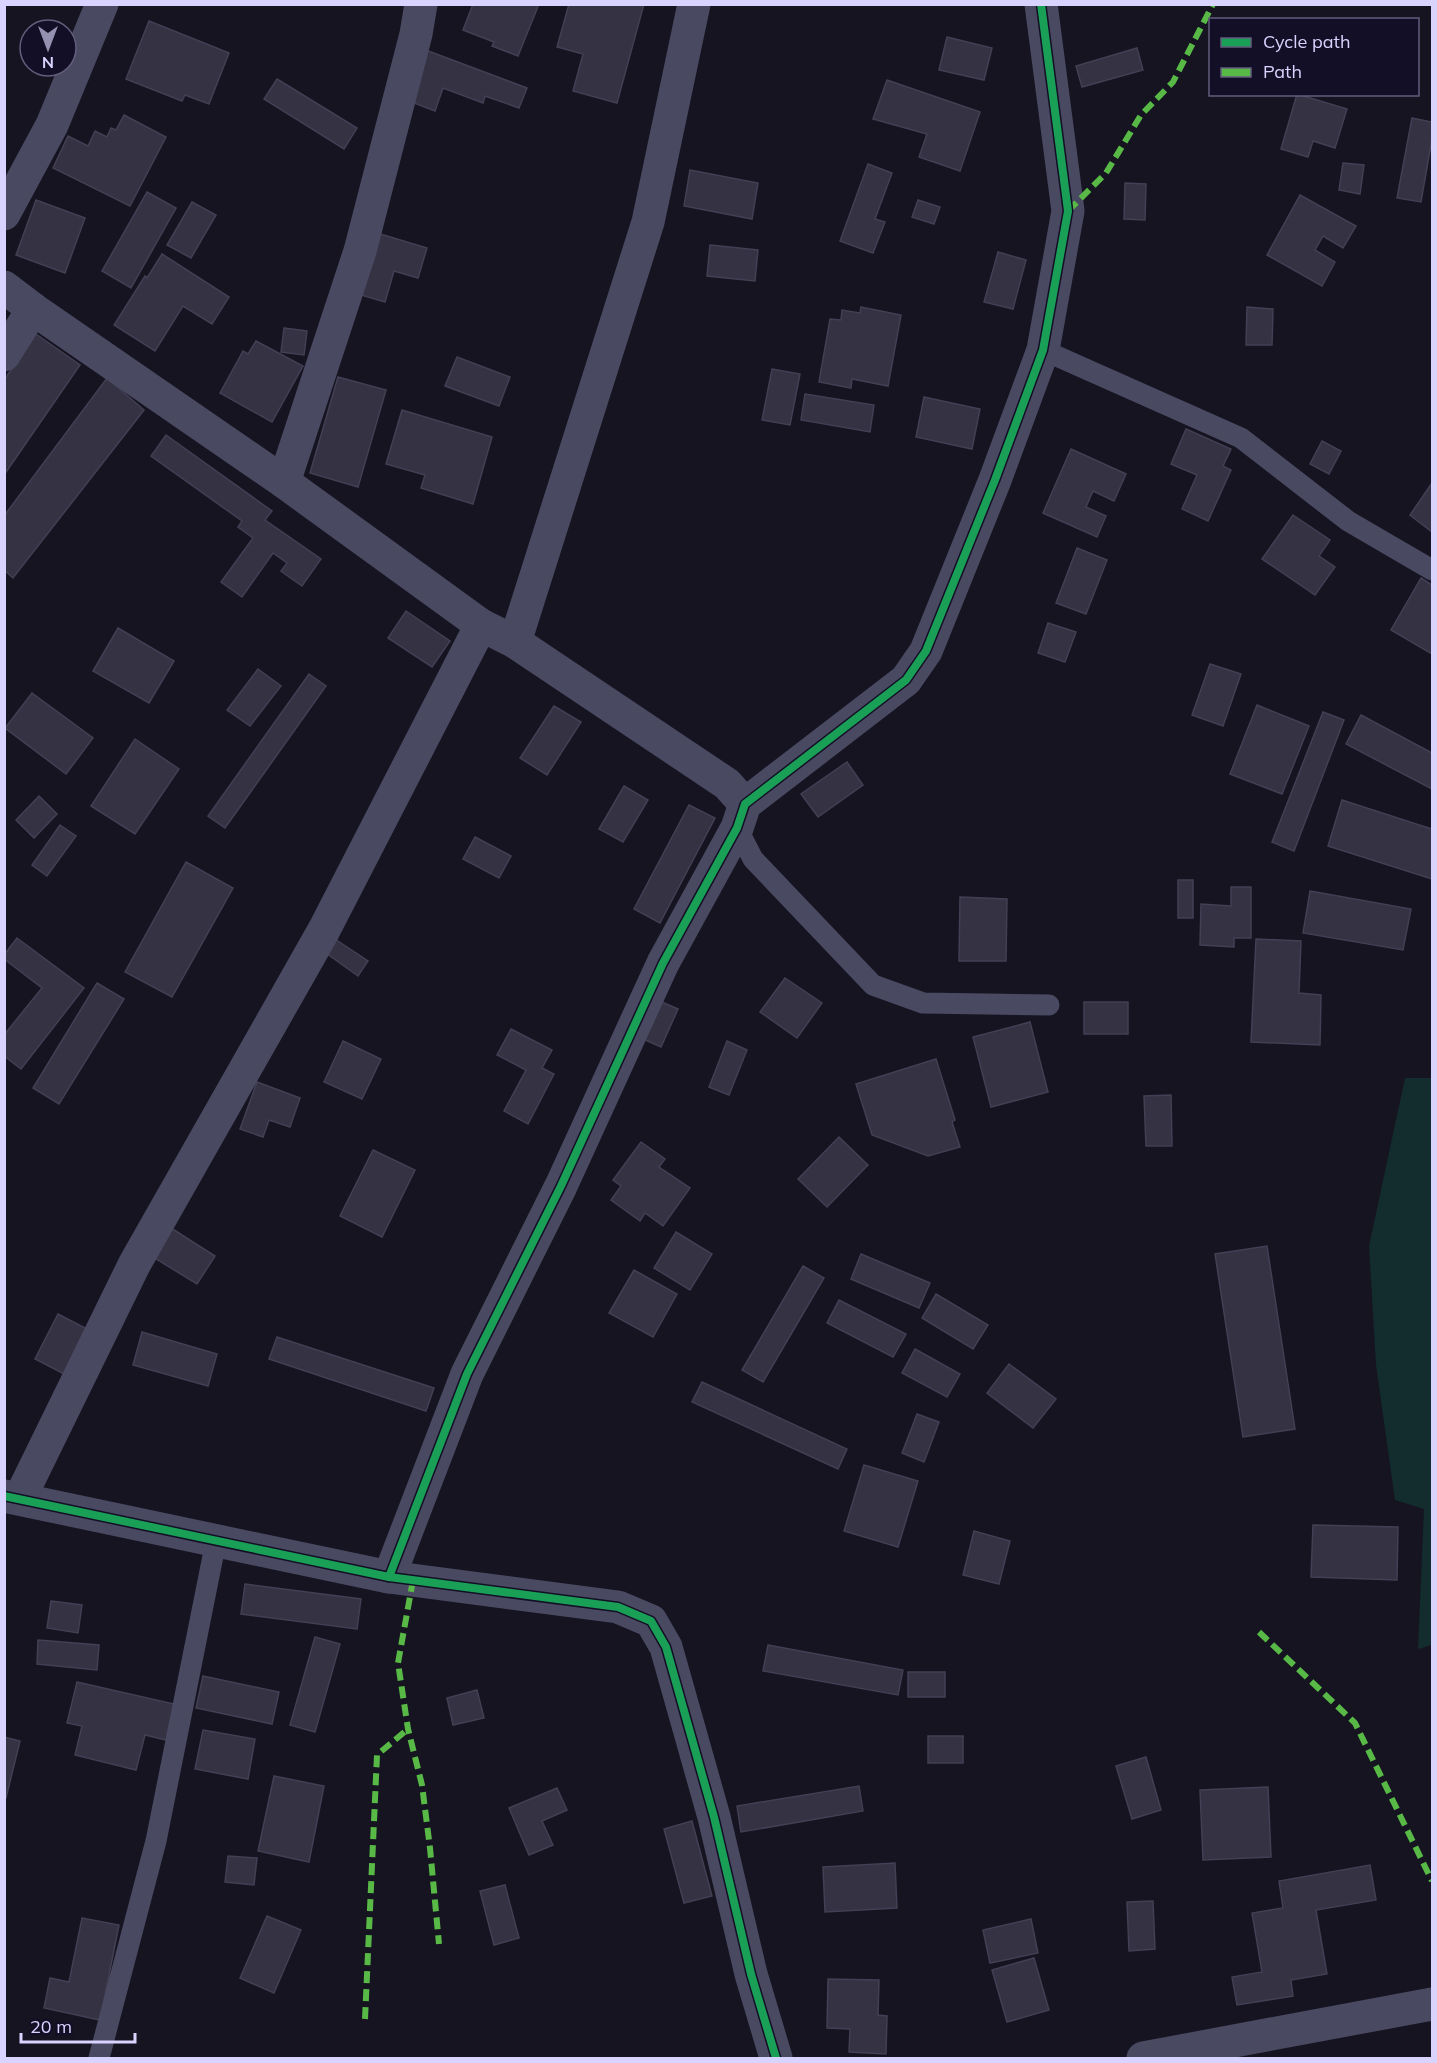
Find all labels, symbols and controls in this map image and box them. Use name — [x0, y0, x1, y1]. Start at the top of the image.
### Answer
north arrow — [18, 18, 78, 78]
legend — [1209, 18, 1419, 96]
text: Cycle path — [1263, 30, 1350, 53]
text: N — [42, 53, 54, 73]
text: Path — [1263, 60, 1302, 83]
scale bar — [21, 2006, 135, 2044]
text: 20 m — [30, 2015, 72, 2038]

